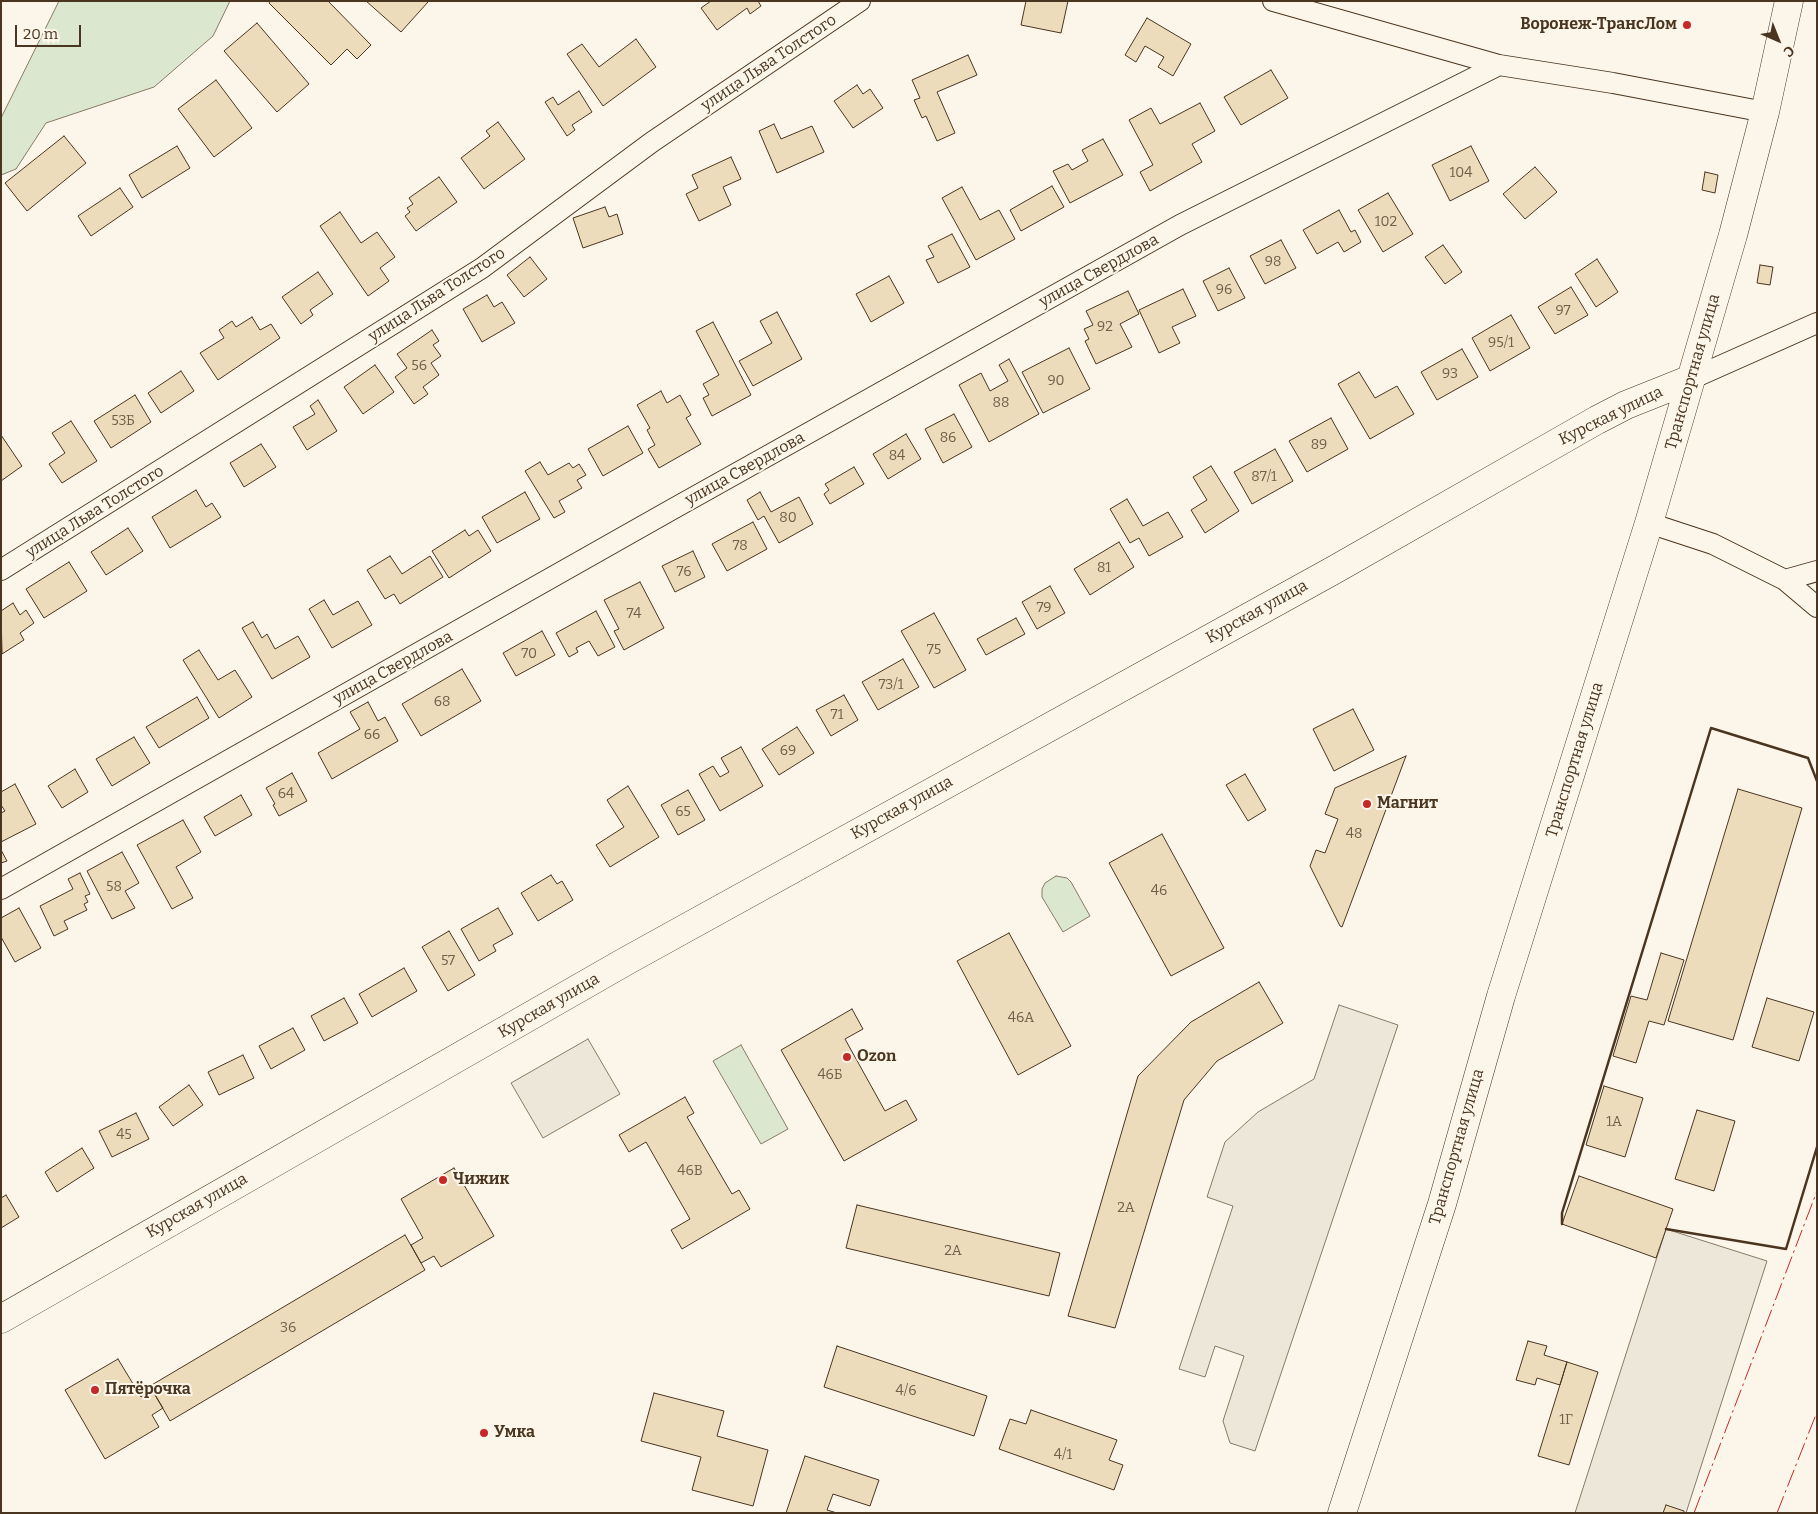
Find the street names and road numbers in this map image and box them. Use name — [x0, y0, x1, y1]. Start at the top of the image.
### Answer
street label: улица Льва Толстого — [698, 11, 840, 115]
street label: улица Свердлова — [1036, 230, 1162, 312]
street label: улица Льва Толстого — [365, 244, 509, 346]
street label: Транспортная улица — [1662, 292, 1724, 452]
street label: Курская улица — [1556, 383, 1666, 449]
street label: улица Свердлова — [682, 428, 808, 510]
street label: улица Льва Толстого — [22, 462, 168, 562]
street label: Курская улица — [1203, 576, 1311, 648]
street label: улица Свердлова — [330, 627, 456, 709]
street label: Транспортная улица — [1542, 680, 1608, 840]
street label: Курская улица — [848, 772, 956, 844]
street label: Курская улица — [495, 969, 603, 1043]
street label: Транспортная улица — [1426, 1067, 1488, 1227]
street label: Курская улица — [143, 1169, 251, 1243]

